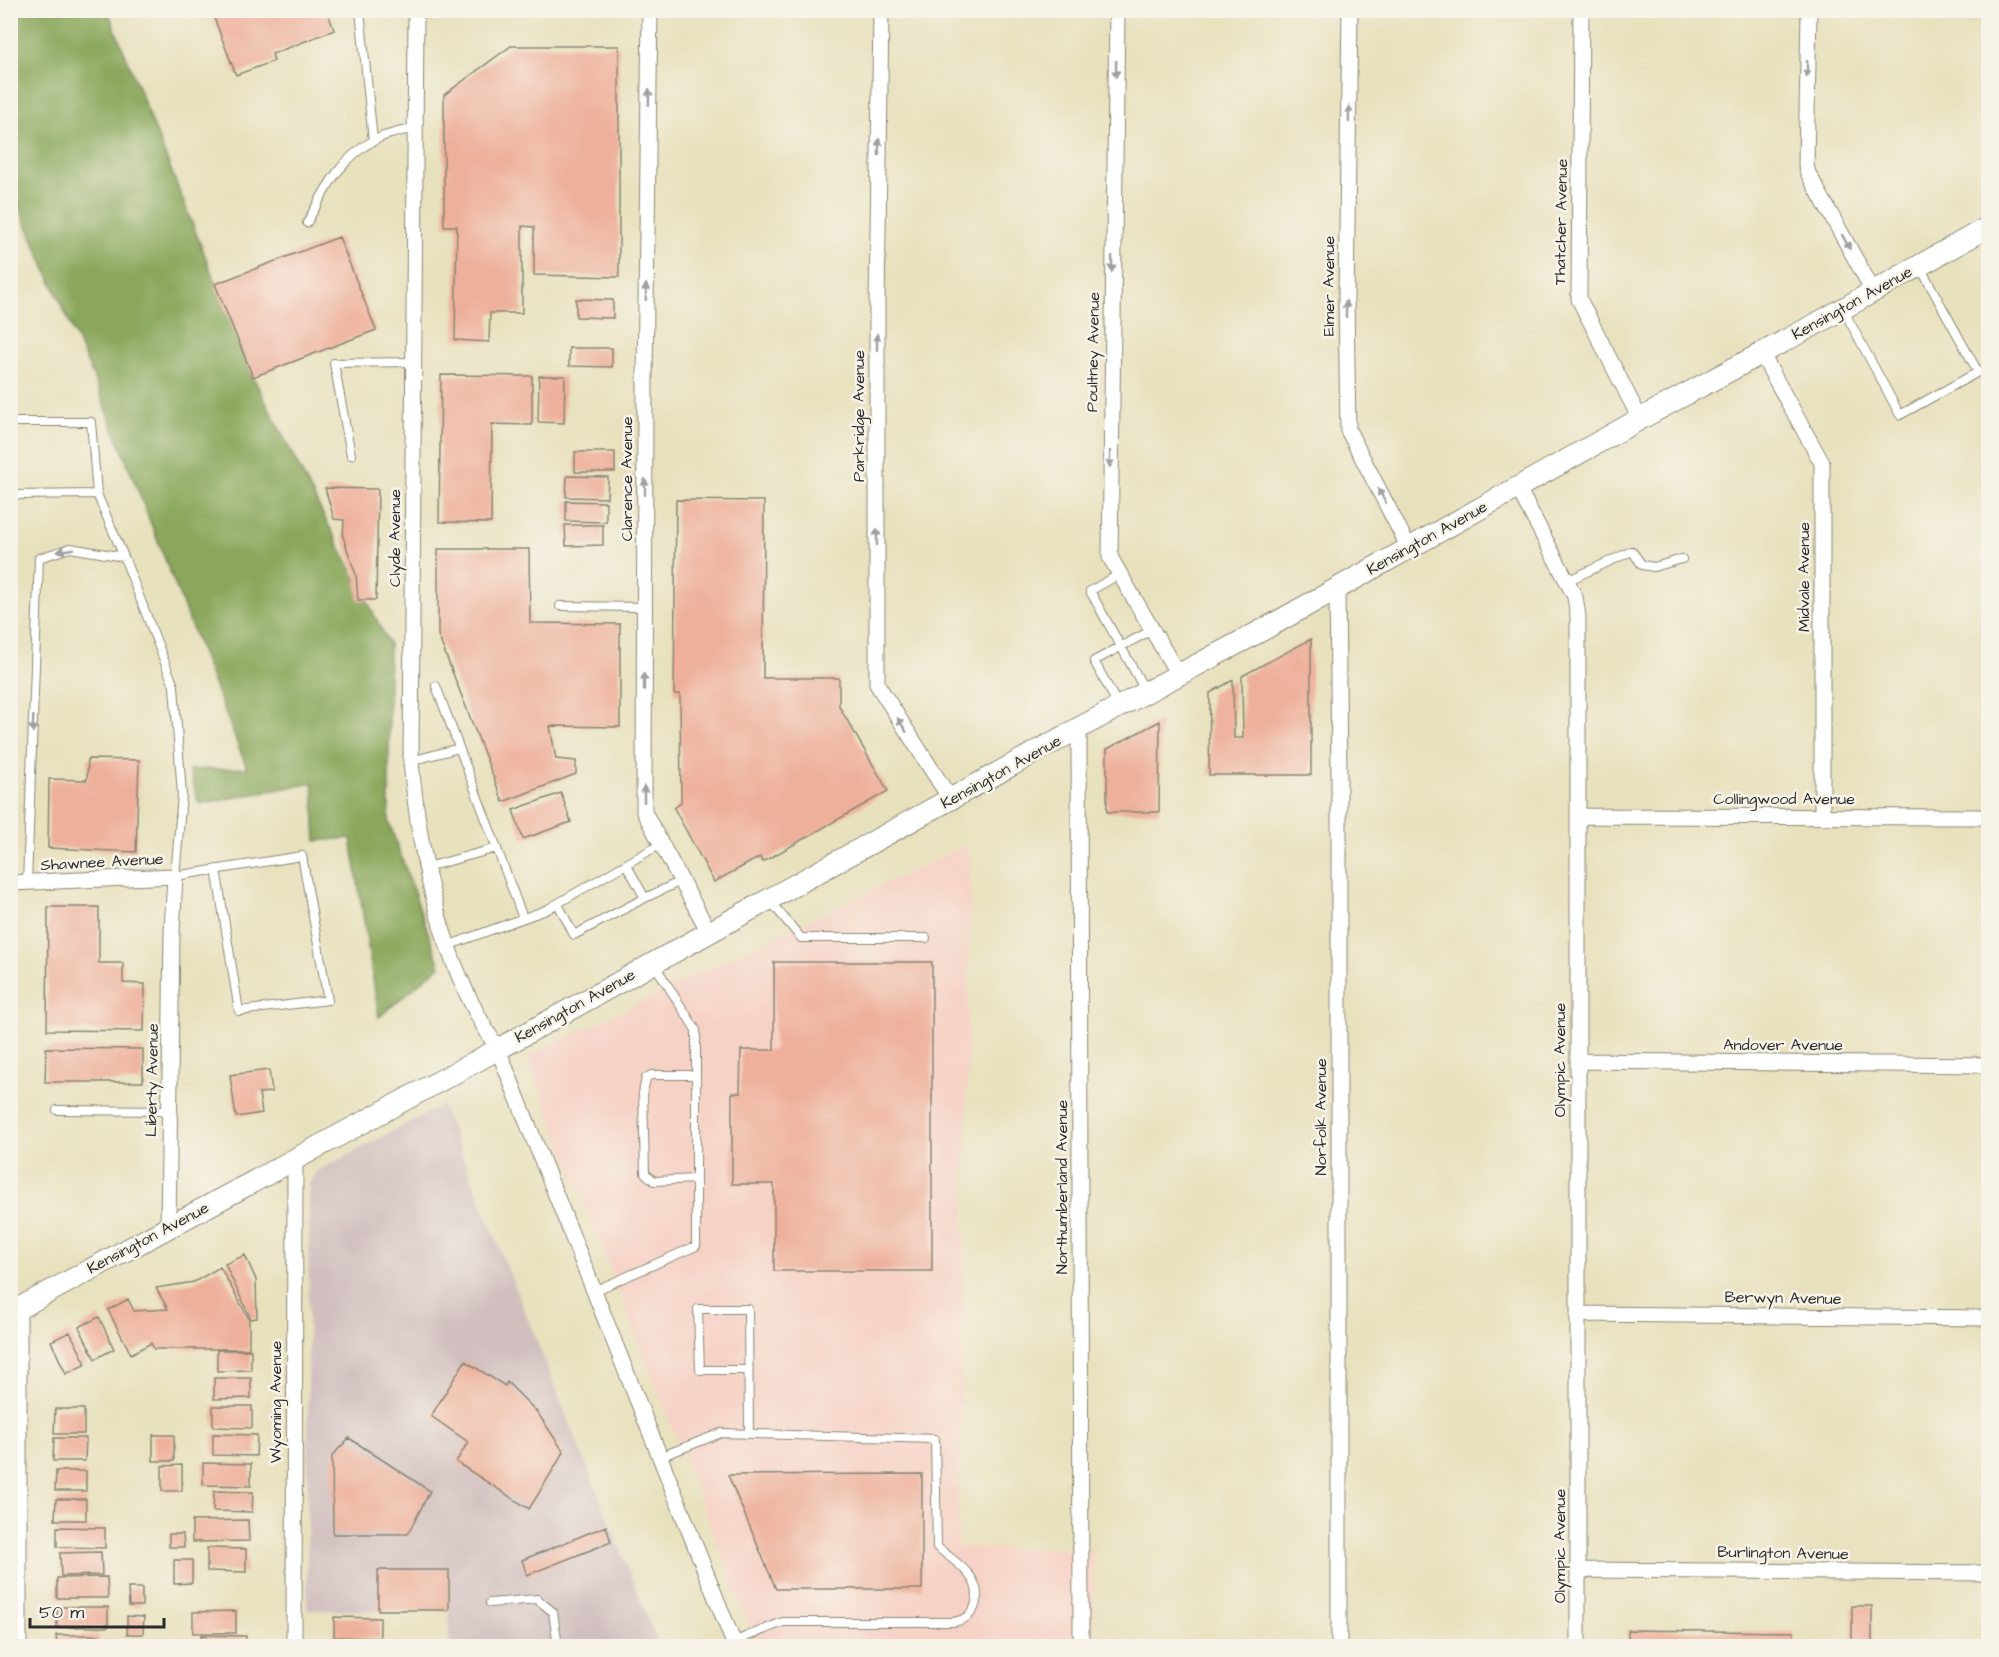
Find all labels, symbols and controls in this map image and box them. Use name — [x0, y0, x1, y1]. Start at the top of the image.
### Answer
one-way arrow — [1111, 59, 1121, 78]
one-way arrow — [1803, 59, 1812, 78]
one-way arrow — [644, 87, 654, 106]
one-way arrow — [1344, 105, 1353, 124]
one-way arrow — [875, 138, 884, 157]
street label: Thatcher Avenue — [1549, 158, 1573, 285]
one-way arrow — [1841, 234, 1851, 251]
street label: Elmer Avenue — [1318, 236, 1340, 336]
one-way arrow — [1108, 254, 1117, 273]
street label: Kensington Avenue — [1788, 261, 1917, 346]
one-way arrow — [642, 282, 651, 301]
street label: Poultney Avenue — [1081, 291, 1106, 412]
one-way arrow — [1342, 300, 1351, 319]
one-way arrow — [872, 333, 882, 352]
street label: Parkridge Avenue — [848, 350, 871, 482]
street label: Clarence Avenue — [616, 416, 638, 541]
one-way arrow — [1106, 449, 1115, 468]
one-way arrow — [640, 477, 650, 496]
one-way arrow — [1377, 487, 1387, 504]
street label: Clyde Avenue — [384, 489, 407, 587]
street label: Kensington Avenue — [1363, 496, 1492, 581]
street label: Midvale Avenue — [1793, 522, 1815, 632]
one-way arrow — [872, 528, 882, 547]
one-way arrow — [57, 546, 76, 555]
one-way arrow — [639, 672, 649, 691]
one-way arrow — [28, 715, 38, 734]
one-way arrow — [897, 716, 908, 733]
street label: Kensington Avenue — [937, 730, 1066, 815]
one-way arrow — [639, 785, 649, 804]
street label: Collingwood Avenue — [1713, 788, 1855, 811]
street label: Shawnee Avenue — [40, 848, 164, 876]
street label: Kensington Avenue — [511, 964, 640, 1049]
street label: Olympic Avenue — [1549, 1003, 1572, 1117]
street label: Liberty Avenue — [140, 1023, 165, 1137]
street label: Andover Avenue — [1723, 1034, 1843, 1056]
street label: Norfolk Avenue — [1310, 1058, 1332, 1176]
street label: Northumberland Avenue — [1051, 1099, 1073, 1274]
street label: Kensington Avenue — [83, 1196, 213, 1280]
street label: Berwyn Avenue — [1724, 1286, 1842, 1311]
street label: Wyoming Avenue — [265, 1340, 288, 1463]
street label: Olympic Avenue — [1549, 1489, 1572, 1603]
street label: Burlington Avenue — [1717, 1541, 1849, 1566]
scale bar — [30, 1591, 164, 1629]
text: 50 m — [39, 1600, 84, 1625]

